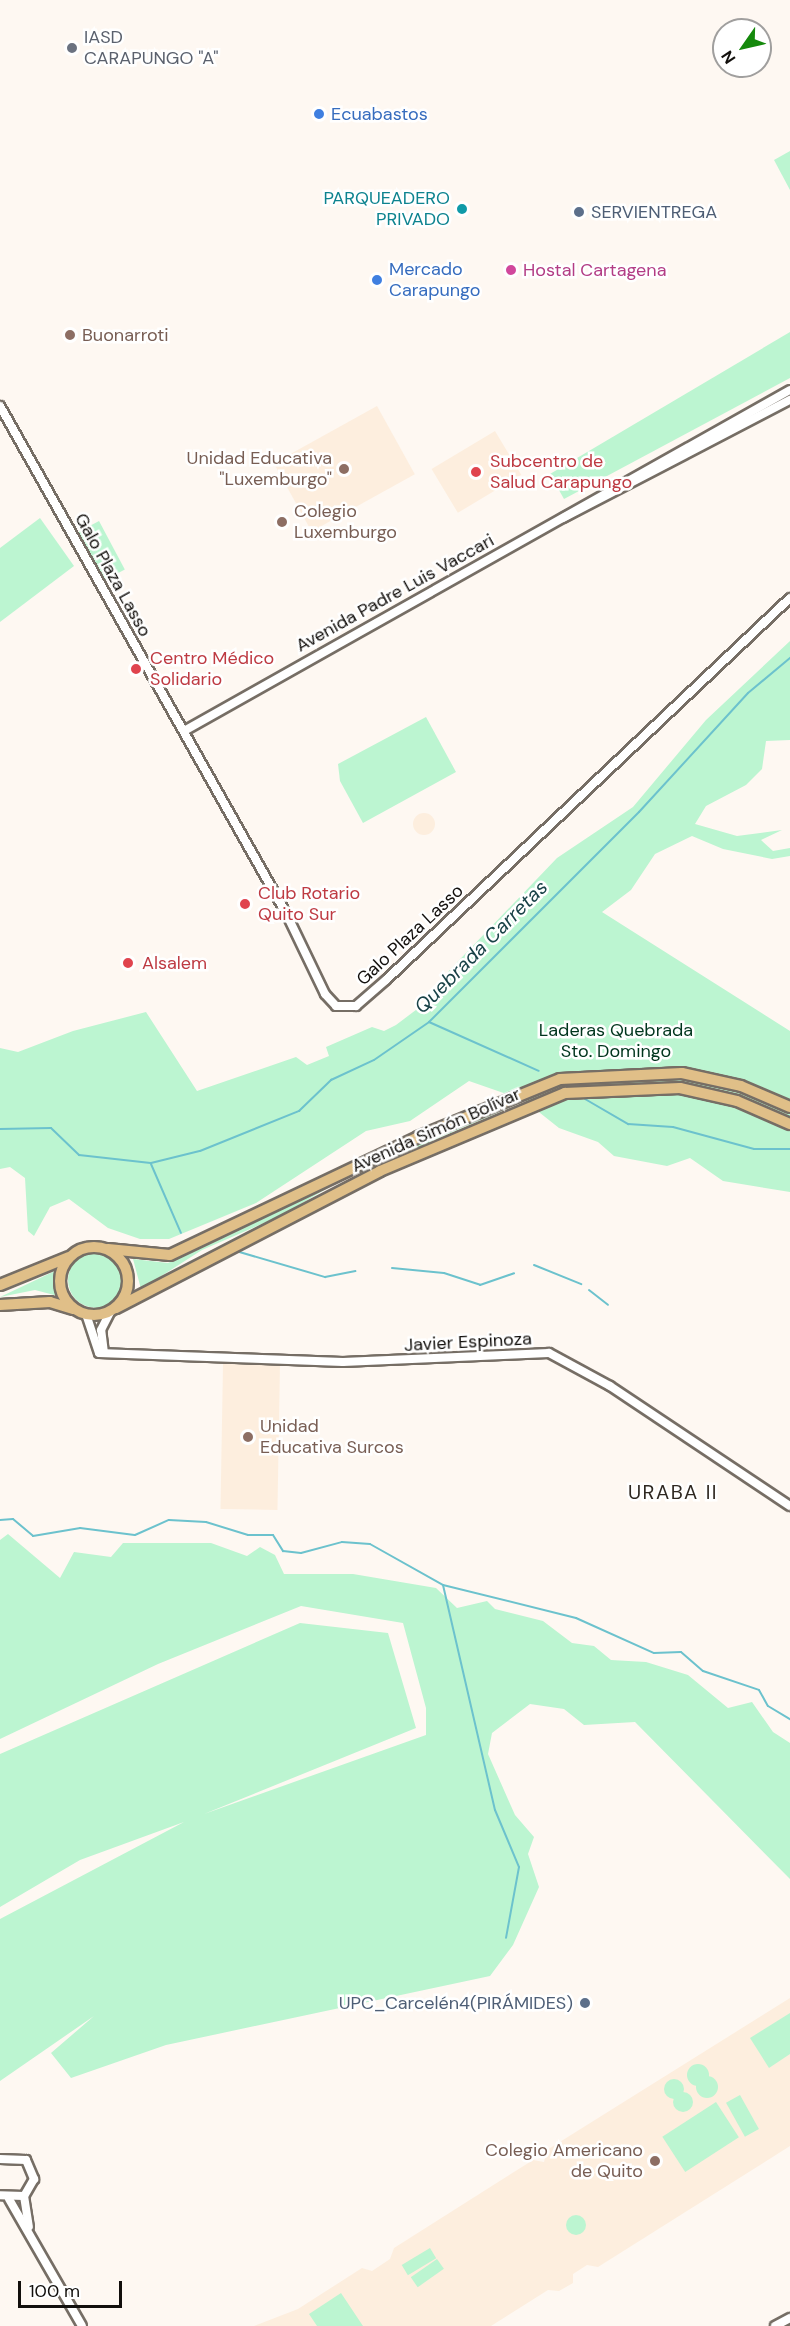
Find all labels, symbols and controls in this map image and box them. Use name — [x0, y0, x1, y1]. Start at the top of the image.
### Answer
north arrow — [712, 18, 772, 78]
place label: IASD CARAPUNGO "A" — [84, 27, 218, 70]
marker: IASD CARAPUNGO "A" — [65, 41, 79, 55]
text: N — [716, 47, 740, 68]
place label: Ecuabastos — [331, 103, 428, 125]
marker: Ecuabastos — [312, 107, 326, 121]
place label: PARQUEADERO PRIVADO — [323, 188, 450, 230]
place label: SERVIENTREGA — [591, 201, 717, 223]
marker: PARQUEADERO PRIVADO — [455, 202, 469, 216]
marker: SERVIENTREGA — [572, 205, 586, 219]
place label: Mercado Carapungo — [389, 259, 480, 302]
place label: Hostal Cartagena — [523, 259, 666, 281]
marker: Hostal Cartagena — [504, 263, 518, 277]
marker: Mercado Carapungo — [370, 273, 384, 287]
place label: Buonarroti — [82, 324, 169, 346]
marker: Buonarroti — [63, 328, 77, 342]
place label: Unidad Educativa "Luxemburgo" — [187, 448, 332, 490]
place label: Subcentro de Salud Carapungo — [490, 451, 632, 494]
marker: Unidad Educativa "Luxemburgo" — [337, 462, 351, 476]
marker: Subcentro de Salud Carapungo — [467, 463, 485, 481]
place label: Colegio Luxemburgo — [294, 501, 397, 544]
street label: Galo Plaza Lasso — [70, 509, 156, 641]
marker: Colegio Luxemburgo — [275, 515, 289, 529]
street label: Avenida Padre Luis Vaccari — [292, 529, 498, 657]
place label: Centro Médico Solidario — [150, 648, 274, 690]
marker: Centro Médico Solidario — [127, 660, 145, 678]
water label: Quebrada Carretas — [409, 875, 553, 1019]
street label: Galo Plaza Lasso — [352, 880, 468, 990]
place label: Club Rotario Quito Sur — [258, 883, 360, 926]
marker: Club Rotario Quito Sur — [236, 895, 254, 913]
place label: Alsalem — [142, 952, 207, 974]
marker: Alsalem — [119, 954, 137, 972]
park label: Laderas Quebrada Sto. Domingo — [539, 1020, 693, 1062]
street label: Avenida Simón Bolívar — [348, 1083, 524, 1177]
street label: Javier Espinoza — [404, 1328, 532, 1356]
place label: Unidad Educativa Surcos — [260, 1416, 404, 1458]
marker: Unidad Educativa Surcos — [241, 1430, 255, 1444]
district label: URABA II — [628, 1480, 718, 1504]
place label: UPC_Carcelén4(PIRÁMIDES) — [339, 1992, 573, 2014]
marker: UPC_Carcelén4(PIRÁMIDES) — [578, 1996, 592, 2010]
place label: Colegio Americano de Quito — [485, 2140, 643, 2182]
marker: Colegio Americano de Quito — [648, 2154, 662, 2168]
scale bar — [21, 2269, 124, 2307]
text: 100 m — [29, 2279, 80, 2303]

